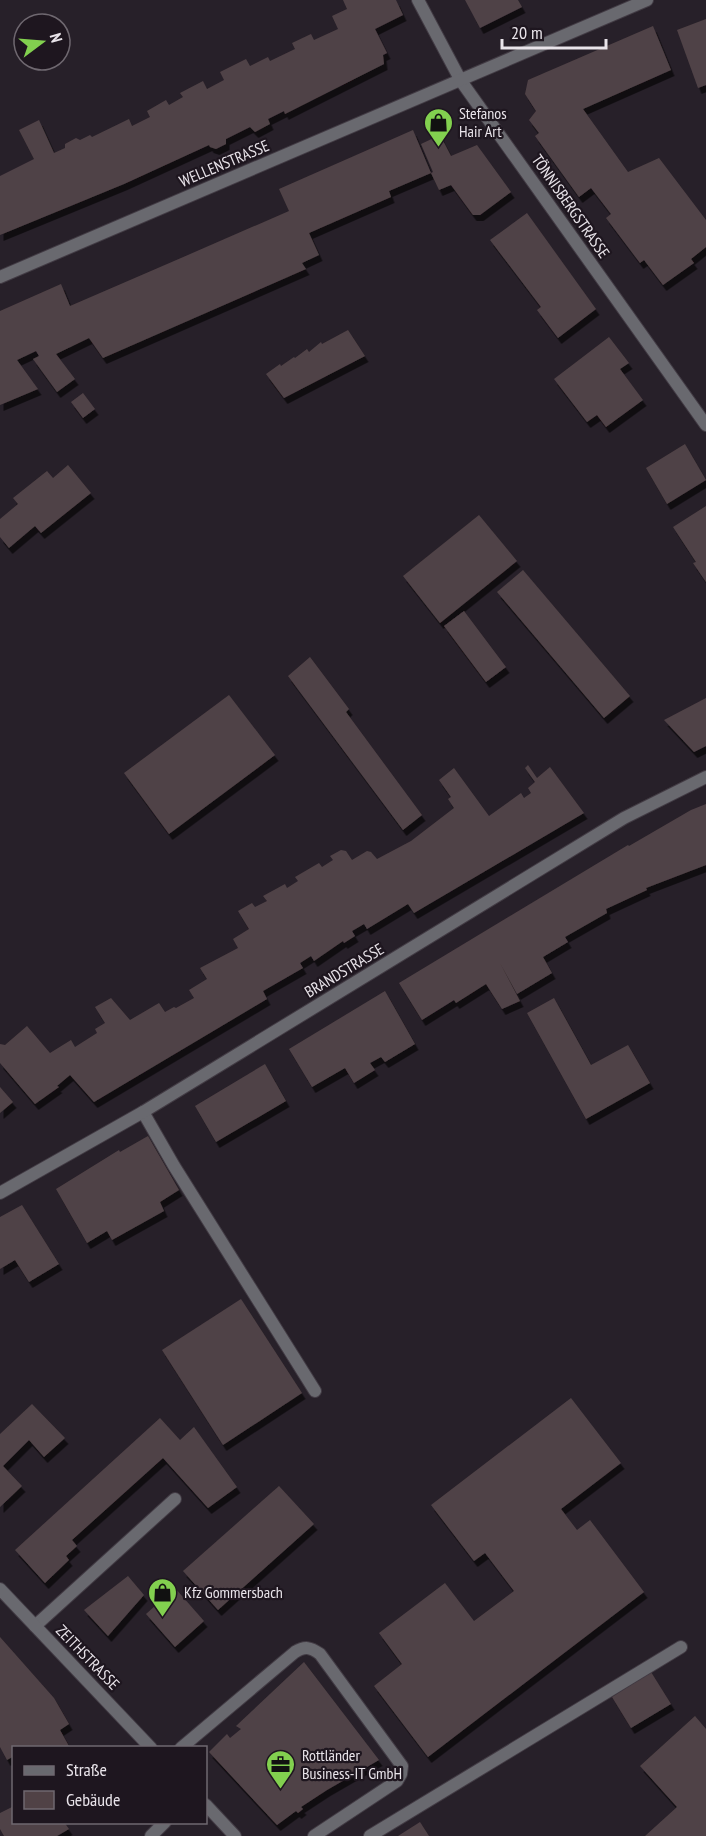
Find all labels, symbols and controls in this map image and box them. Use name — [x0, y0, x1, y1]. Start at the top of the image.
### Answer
north arrow — [12, 12, 72, 72]
scale bar — [502, 12, 606, 50]
text: 20 m — [511, 21, 543, 44]
text: N — [46, 31, 67, 45]
place label: Stefanos Hair Art — [459, 103, 507, 141]
shop icon: Stefanos Hair Art — [422, 106, 454, 148]
street label: WELLENSTRASSE — [176, 135, 272, 191]
street label: TÖNNISBERGSTRASSE — [528, 150, 614, 262]
street label: BRANDSTRASSE — [301, 938, 387, 1001]
shop icon: Kfz Gommersbach — [147, 1576, 179, 1618]
place label: Kfz Gommersbach — [184, 1582, 283, 1602]
street label: ZEITHSTRASSE — [52, 1620, 124, 1694]
place label: Rottländer Business-IT GmbH — [302, 1745, 402, 1783]
legend — [12, 1746, 207, 1824]
office icon: Rottländer Business-IT GmbH — [265, 1748, 297, 1790]
text: Straße — [66, 1758, 107, 1781]
text: Gebäude — [66, 1788, 120, 1811]

